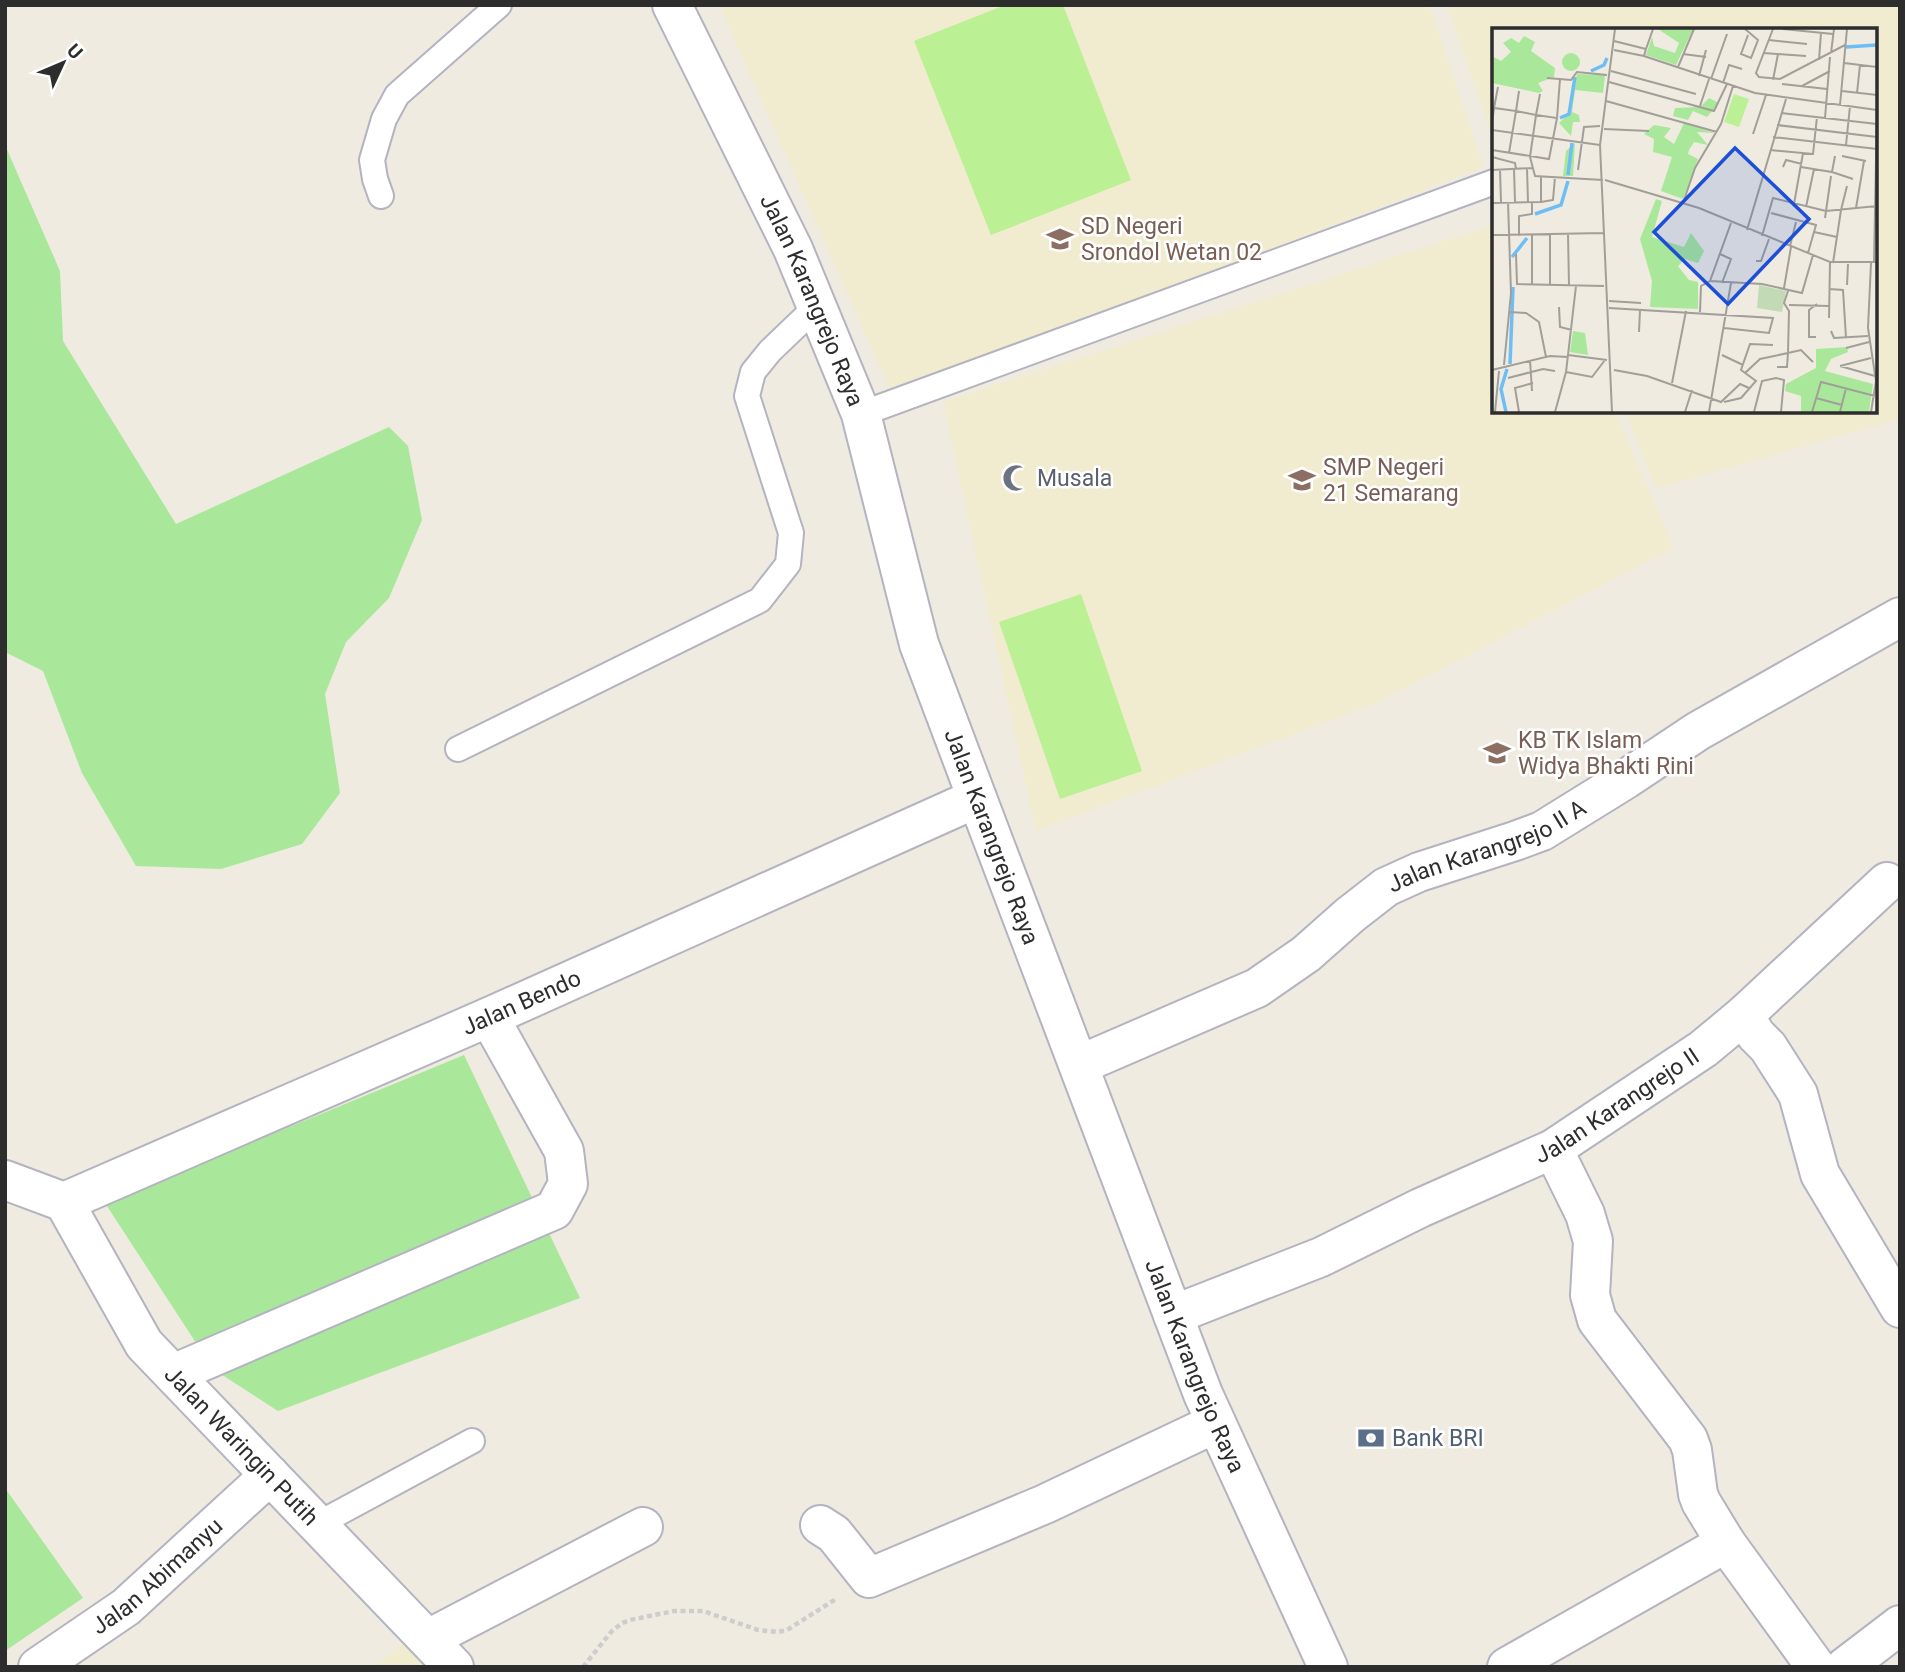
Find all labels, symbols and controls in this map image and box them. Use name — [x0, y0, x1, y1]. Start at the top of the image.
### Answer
north arrow — [28, 28, 98, 98]
inset map — [1492, 28, 1877, 413]
text: U — [62, 39, 87, 64]
street label: Jalan Karangrejo Raya — [754, 190, 869, 410]
place label: SD Negeri Srondol Wetan 02 — [1081, 213, 1262, 266]
school or university icon: SD Negeri Srondol Wetan 02 — [1045, 224, 1075, 254]
place label: SMP Negeri 21 Semarang — [1323, 454, 1459, 507]
mosque icon: Musala — [1001, 463, 1031, 493]
place label: Musala — [1037, 465, 1112, 492]
school or university icon: SMP Negeri 21 Semarang — [1287, 465, 1317, 495]
street label: Jalan Karangrejo Raya — [938, 725, 1044, 948]
place label: KB TK Islam Widya Bhakti Rini — [1518, 727, 1694, 780]
school or university icon: KB TK Islam Widya Bhakti Rini — [1482, 738, 1512, 768]
street label: Jalan Karangrejo II A — [1384, 794, 1591, 898]
street label: Jalan Bendo — [458, 965, 585, 1041]
street label: Jalan Karangrejo II — [1531, 1042, 1704, 1169]
street label: Jalan Karangrejo Raya — [1139, 1256, 1250, 1477]
street label: Jalan Waringin Putih — [159, 1361, 324, 1531]
bank icon: Bank BRI — [1356, 1423, 1386, 1453]
place label: Bank BRI — [1392, 1425, 1484, 1452]
street label: Jalan Abimanyu — [87, 1513, 228, 1640]

